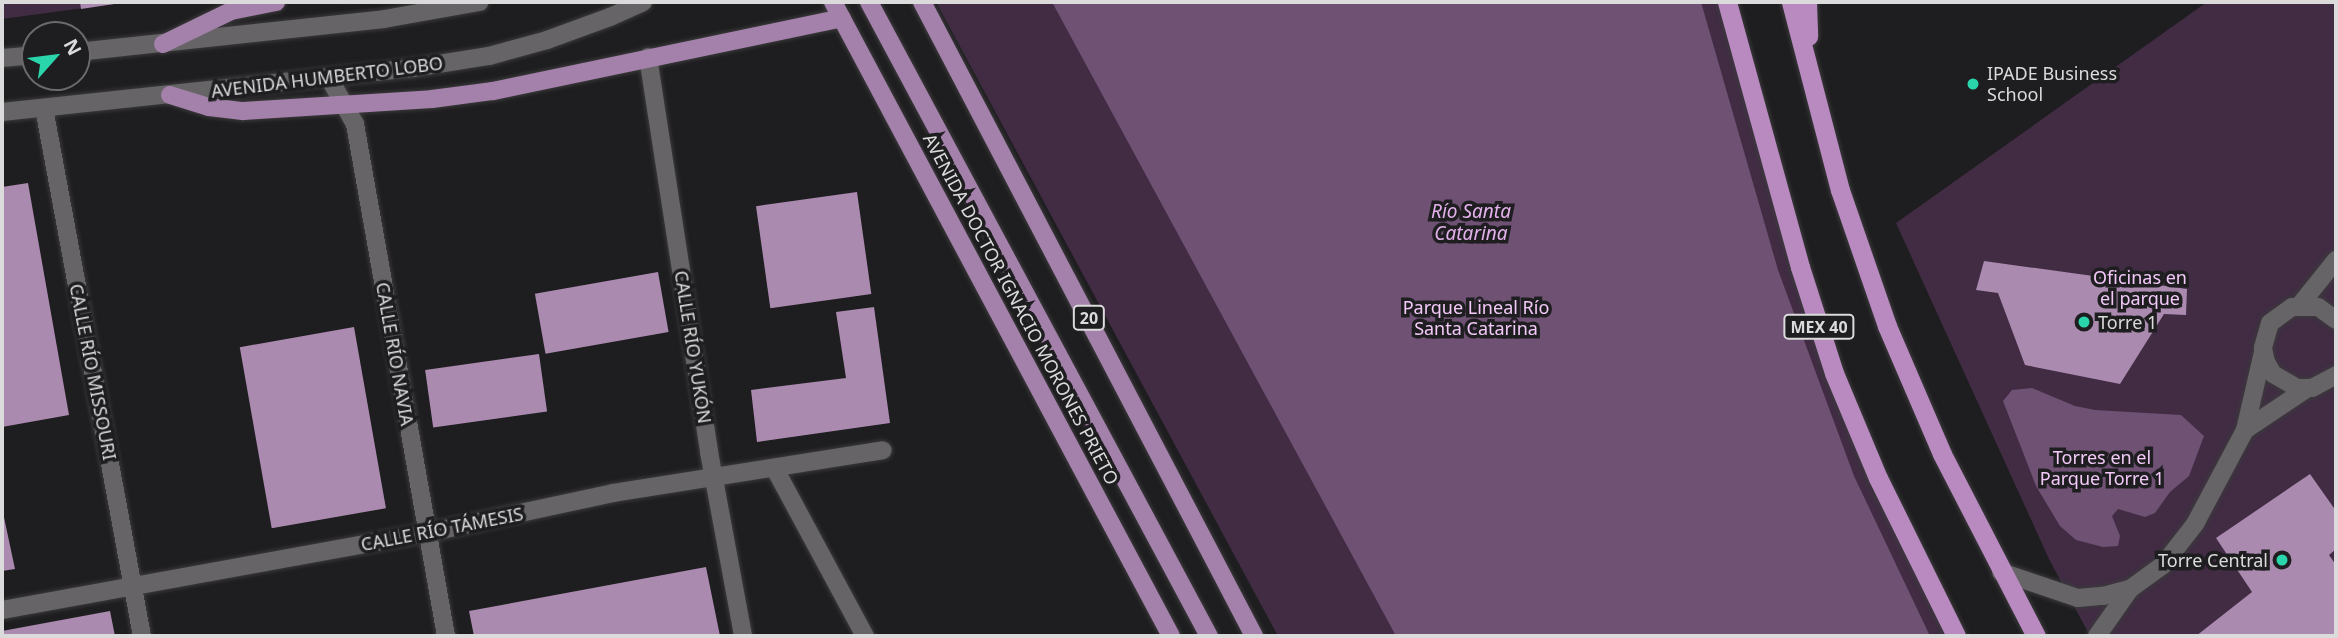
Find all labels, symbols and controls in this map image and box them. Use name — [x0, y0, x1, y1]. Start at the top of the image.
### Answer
north arrow — [21, 21, 91, 91]
text: N — [58, 34, 88, 60]
street label: AVENIDA HUMBERTO LOBO — [210, 52, 444, 102]
place label: IPADE Business School — [1987, 63, 2117, 106]
marker: IPADE Business School — [1965, 76, 1981, 92]
street label: AVENIDA DOCTOR IGNACIO MORONES PRIETO — [919, 130, 1123, 488]
water label: Río Santa Catarina — [1431, 201, 1511, 245]
park label: Oficinas en el parque — [2093, 267, 2187, 310]
street label: CALLE RÍO YUKÓN — [670, 269, 716, 425]
street label: CALLE RÍO NAVIA — [372, 281, 418, 427]
street label: CALLE RÍO MISSOURI — [65, 282, 121, 462]
park label: Parque Lineal Río Santa Catarina — [1403, 297, 1549, 340]
road number: 20 — [1072, 306, 1106, 330]
place label: Torre 1 — [2098, 311, 2157, 333]
road number: MEX 40 — [1782, 314, 1856, 340]
marker: Torre 1 — [2076, 314, 2092, 330]
park label: Torres en el Parque Torre 1 — [2040, 447, 2164, 490]
street label: CALLE RÍO TÁMESIS — [359, 503, 525, 555]
place label: Torre Central — [2158, 549, 2268, 571]
marker: Torre Central — [2274, 552, 2290, 568]

